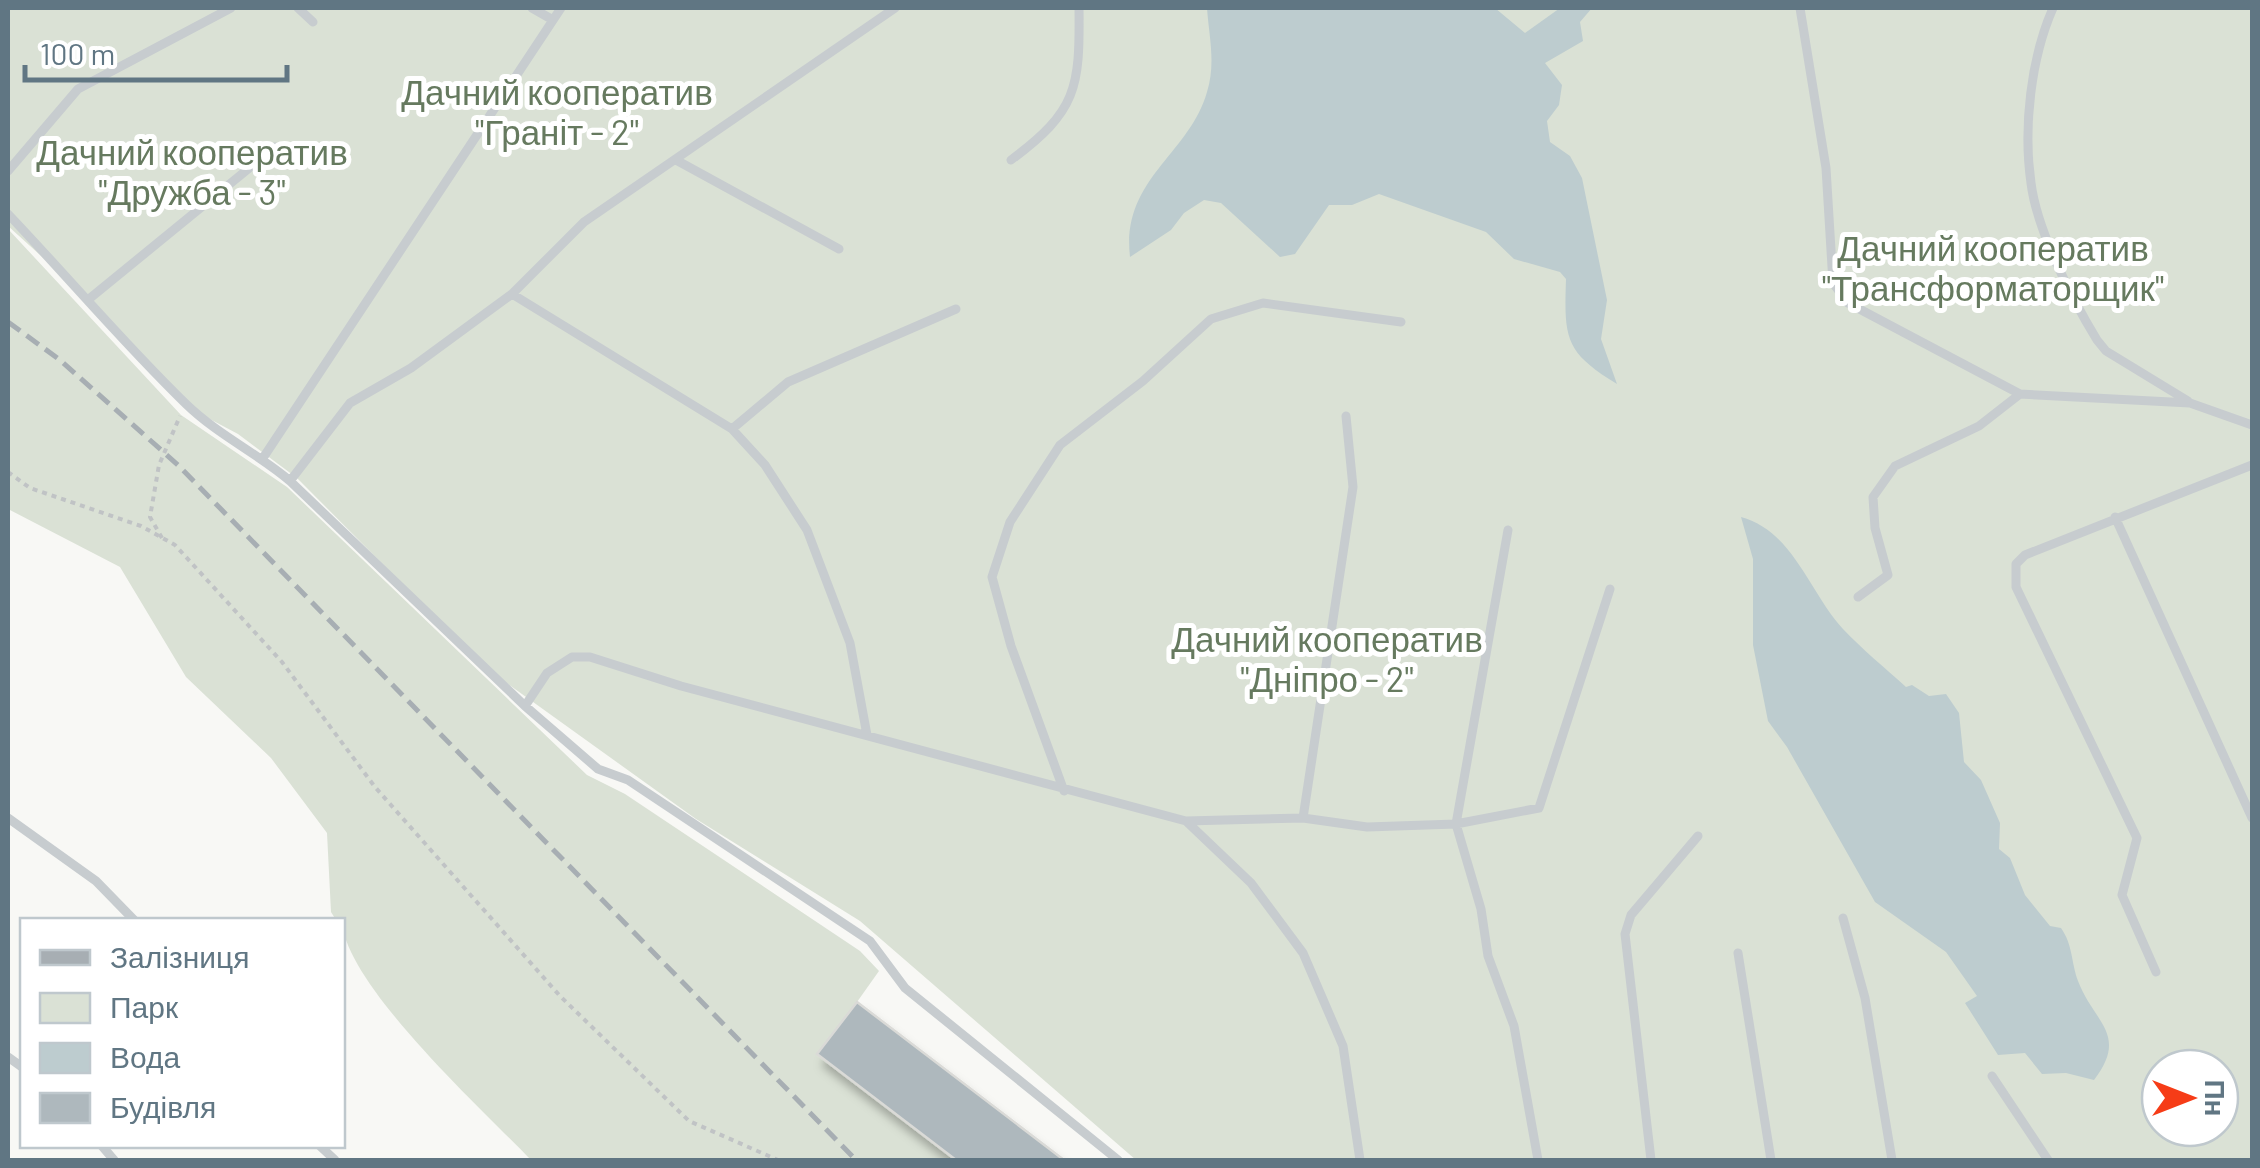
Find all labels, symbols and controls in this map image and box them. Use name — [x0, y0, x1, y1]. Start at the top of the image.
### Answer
scale bar — [25, 20, 288, 82]
text: 100 m — [40, 35, 115, 71]
park label: Дачний кооператив "Граніт - 2" — [401, 70, 713, 152]
park label: Дачний кооператив "Дружба - 3" — [36, 130, 348, 212]
park label: Дачний кооператив "Трансформаторщик" — [1822, 226, 2164, 308]
park label: Дачний кооператив "Дніпро - 2" — [1171, 617, 1483, 699]
legend — [20, 918, 345, 1148]
text: Залізниця — [110, 938, 249, 974]
text: Парк — [110, 988, 179, 1024]
text: Вода — [110, 1038, 181, 1074]
north arrow — [2140, 1048, 2240, 1148]
text: Пн — [2199, 1079, 2233, 1117]
text: Будівля — [110, 1088, 216, 1124]

